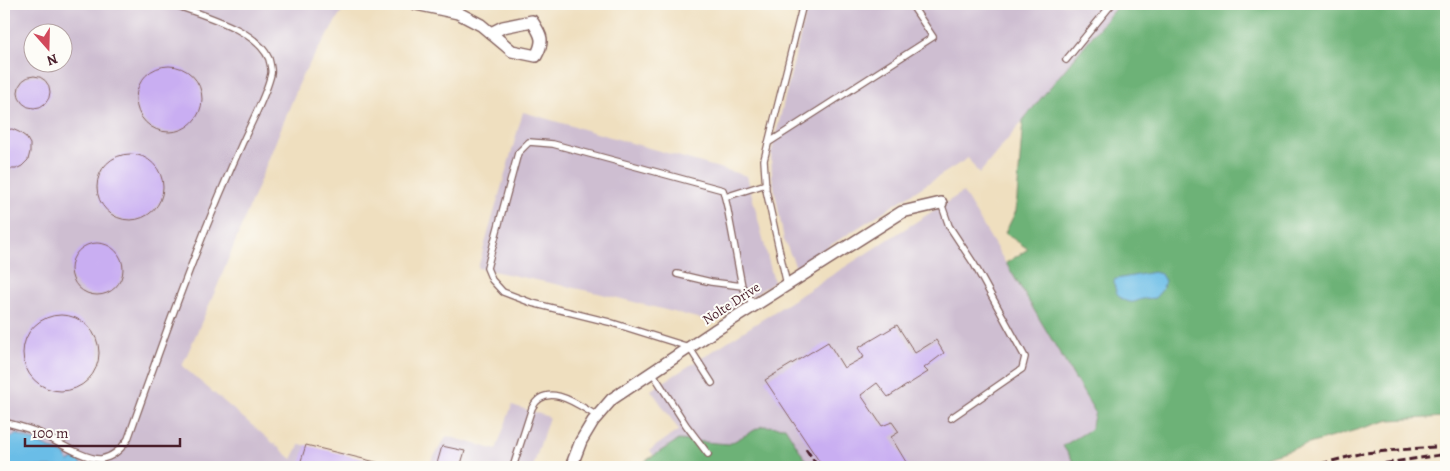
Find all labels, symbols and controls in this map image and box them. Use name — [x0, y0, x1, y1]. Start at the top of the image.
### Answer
north arrow — [22, 22, 72, 72]
text: N — [44, 49, 60, 70]
street label: Nolte Drive — [699, 278, 764, 329]
scale bar — [25, 416, 180, 448]
text: 100 m — [32, 423, 69, 443]

